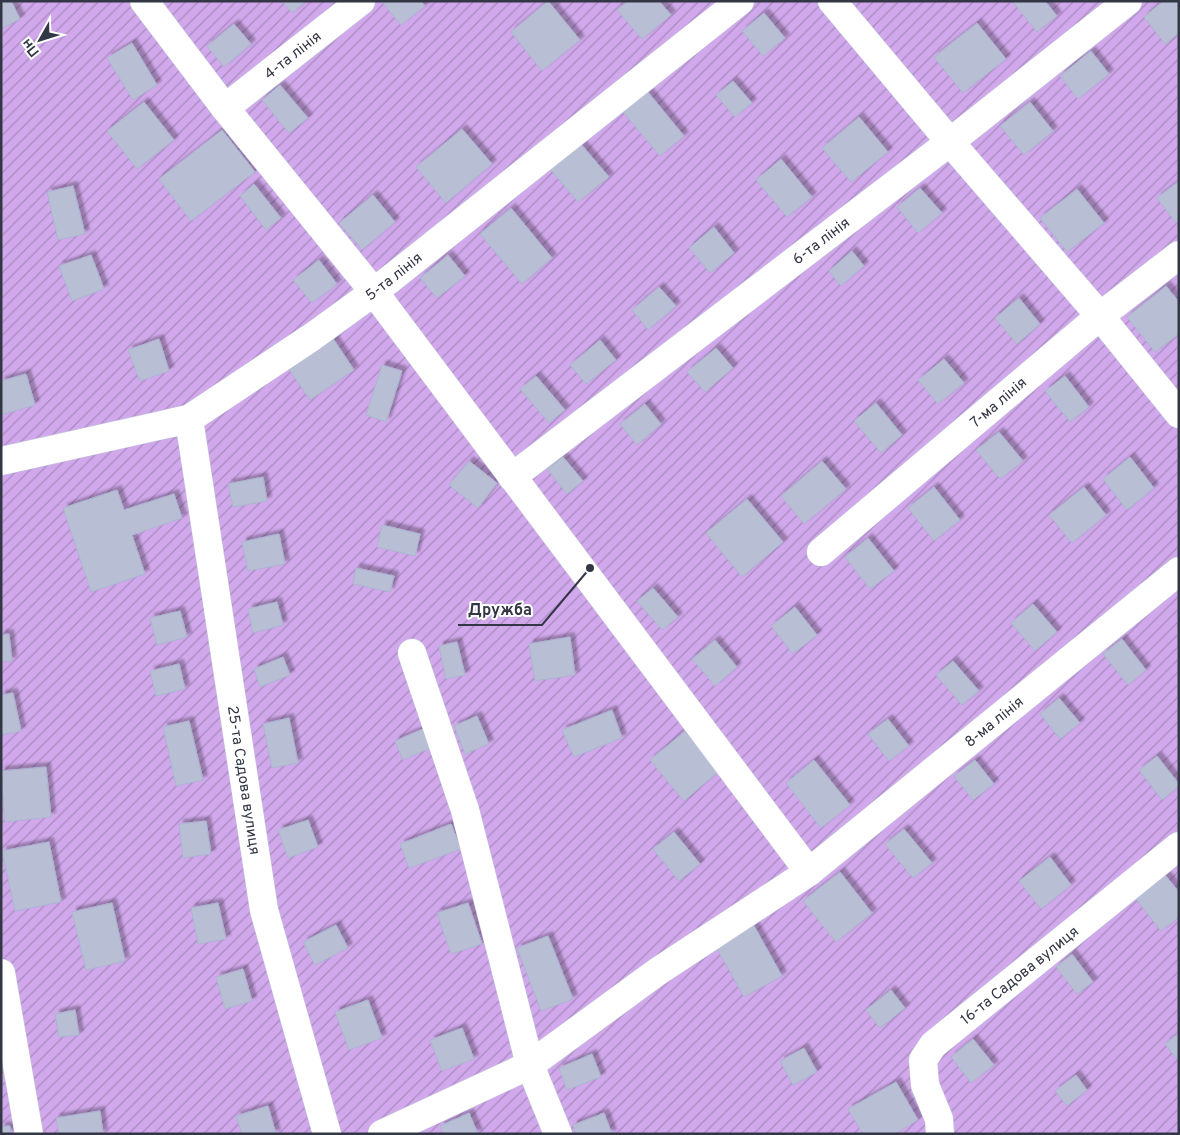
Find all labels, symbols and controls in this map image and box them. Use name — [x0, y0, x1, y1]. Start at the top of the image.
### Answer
north arrow — [15, 15, 65, 65]
street label: 4-та лінія — [261, 28, 326, 84]
text: Пн — [19, 35, 44, 60]
street label: 6-та лінія — [789, 214, 854, 270]
street label: 5-та лінія — [362, 249, 427, 306]
street label: 7-ма лінія — [967, 374, 1031, 433]
callout: Дружба — [458, 594, 542, 625]
text: Дружба — [468, 601, 532, 621]
street label: 8-ма лінія — [961, 693, 1028, 752]
street label: 25-та Садова вулиця — [222, 705, 263, 856]
street label: 16-та Садова вулиця — [957, 923, 1083, 1030]

